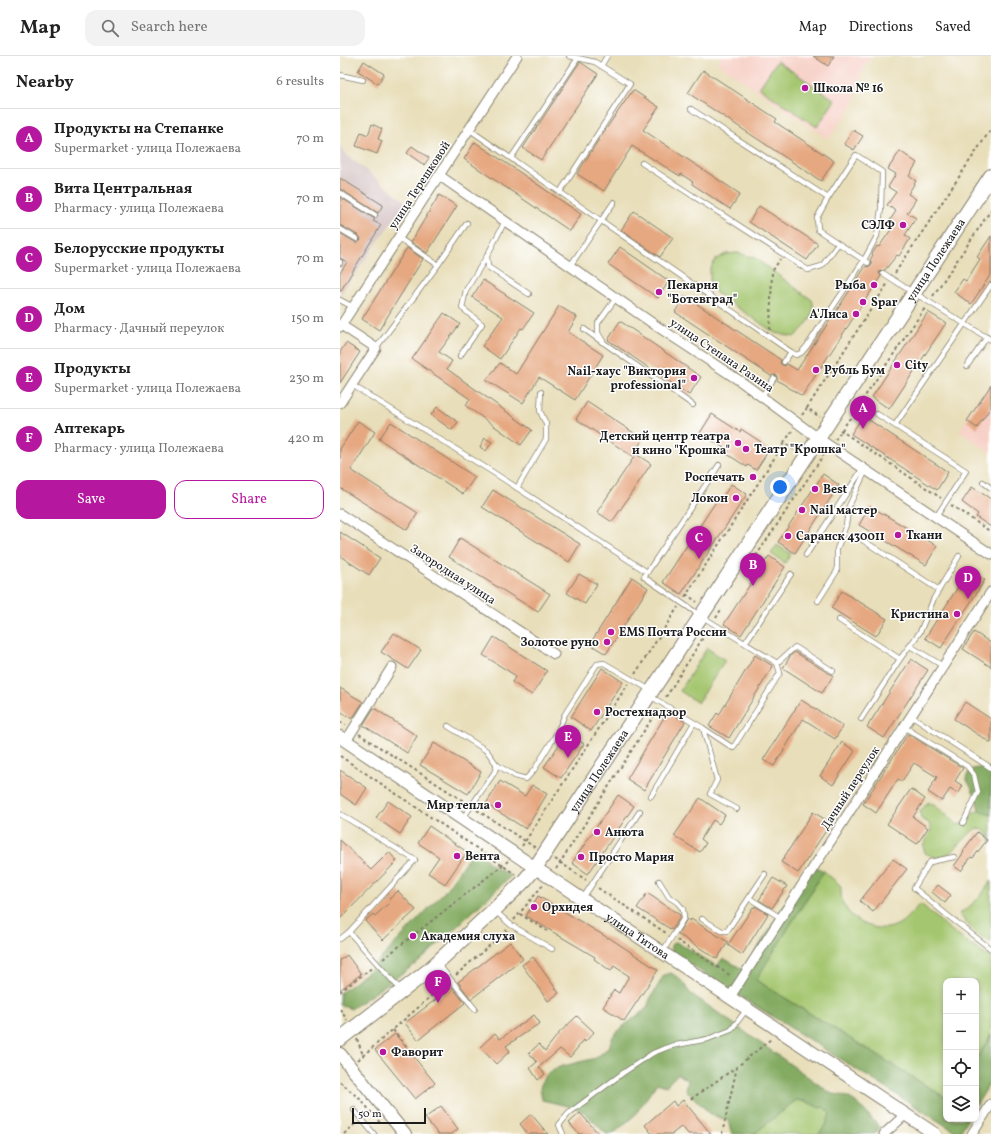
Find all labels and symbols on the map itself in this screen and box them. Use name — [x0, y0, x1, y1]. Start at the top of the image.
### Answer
place label: Школа № 16 — [813, 81, 884, 97]
marker: Школа № 16 — [800, 83, 810, 93]
street label: улица Терешковой — [385, 138, 454, 233]
street label: улица Полежаева — [903, 216, 970, 305]
place label: СЭЛФ — [861, 218, 895, 234]
marker: СЭЛФ — [898, 220, 908, 230]
place label: Пекарня "Ботевград" — [667, 278, 737, 308]
place label: Рыба — [835, 278, 866, 294]
marker: Рыба — [869, 280, 879, 290]
marker: Пекарня "Ботевград" — [654, 287, 664, 297]
place label: Spar — [871, 295, 898, 311]
marker: Spar — [858, 297, 868, 307]
place label: А'Лиса — [810, 307, 848, 323]
marker: А'Лиса — [851, 309, 861, 319]
street label: улица Степана Разина — [666, 315, 777, 397]
place label: City — [905, 358, 928, 374]
marker: City — [892, 360, 902, 370]
place label: Рубль Бум — [824, 363, 885, 379]
place label: Nail-хаус "Виктория professional" — [567, 364, 686, 394]
marker: Рубль Бум — [811, 365, 821, 375]
marker: Nail-хаус "Виктория professional" — [689, 373, 699, 383]
pin: A — [850, 396, 876, 429]
place label: Детский центр театра и кино "Крошка" — [600, 429, 730, 459]
marker: Детский центр театра и кино "Крошка" — [733, 438, 743, 448]
place label: Театр "Крошка" — [754, 442, 845, 458]
marker: Театр "Крошка" — [741, 444, 751, 454]
place label: Роспечать — [685, 470, 745, 486]
marker: Роспечать — [748, 472, 758, 482]
your location — [770, 477, 790, 497]
place label: Best — [823, 482, 848, 498]
marker: Best — [810, 484, 820, 494]
place label: Локон — [691, 491, 728, 507]
marker: Локон — [731, 493, 741, 503]
place label: Nail мастер — [810, 503, 878, 519]
marker: Nail мастер — [797, 505, 807, 515]
pin: C — [686, 526, 712, 559]
place label: Ткани — [906, 528, 943, 544]
place label: Саранск 430011 — [796, 529, 885, 545]
marker: Ткани — [893, 530, 903, 540]
marker: Саранск 430011 — [783, 531, 793, 541]
street label: Загородная улица — [406, 541, 498, 609]
pin: B — [740, 553, 766, 586]
pin: D — [955, 566, 981, 599]
place label: Кристина — [891, 607, 949, 623]
marker: Кристина — [952, 609, 962, 619]
place label: EMS Почта России — [619, 625, 727, 641]
marker: EMS Почта России — [606, 627, 616, 637]
place label: Золотое руно — [521, 635, 599, 651]
marker: Золотое руно — [602, 637, 612, 647]
place label: Ростехнадзор — [605, 705, 687, 721]
marker: Ростехнадзор — [592, 707, 602, 717]
pin: E — [555, 725, 581, 758]
street label: улица Полежаева — [566, 727, 633, 816]
street label: Дачный переулок — [818, 743, 884, 833]
place label: Мир тепла — [427, 798, 490, 814]
marker: Мир тепла — [493, 800, 503, 810]
place label: Анюта — [605, 825, 645, 841]
marker: Анюта — [592, 827, 602, 837]
place label: Вента — [465, 849, 501, 865]
place label: Просто Мария — [589, 850, 674, 866]
marker: Вента — [452, 851, 462, 861]
marker: Просто Мария — [576, 852, 586, 862]
place label: Орхидея — [542, 900, 593, 916]
marker: Орхидея — [529, 902, 539, 912]
street label: улица Титова — [602, 910, 672, 964]
place label: Академия слуха — [421, 929, 516, 945]
marker: Академия слуха — [408, 931, 418, 941]
pin: F — [425, 970, 451, 1003]
place label: Фаворит — [391, 1045, 444, 1061]
marker: Фаворит — [378, 1047, 388, 1057]
scale bar — [352, 1106, 426, 1125]

